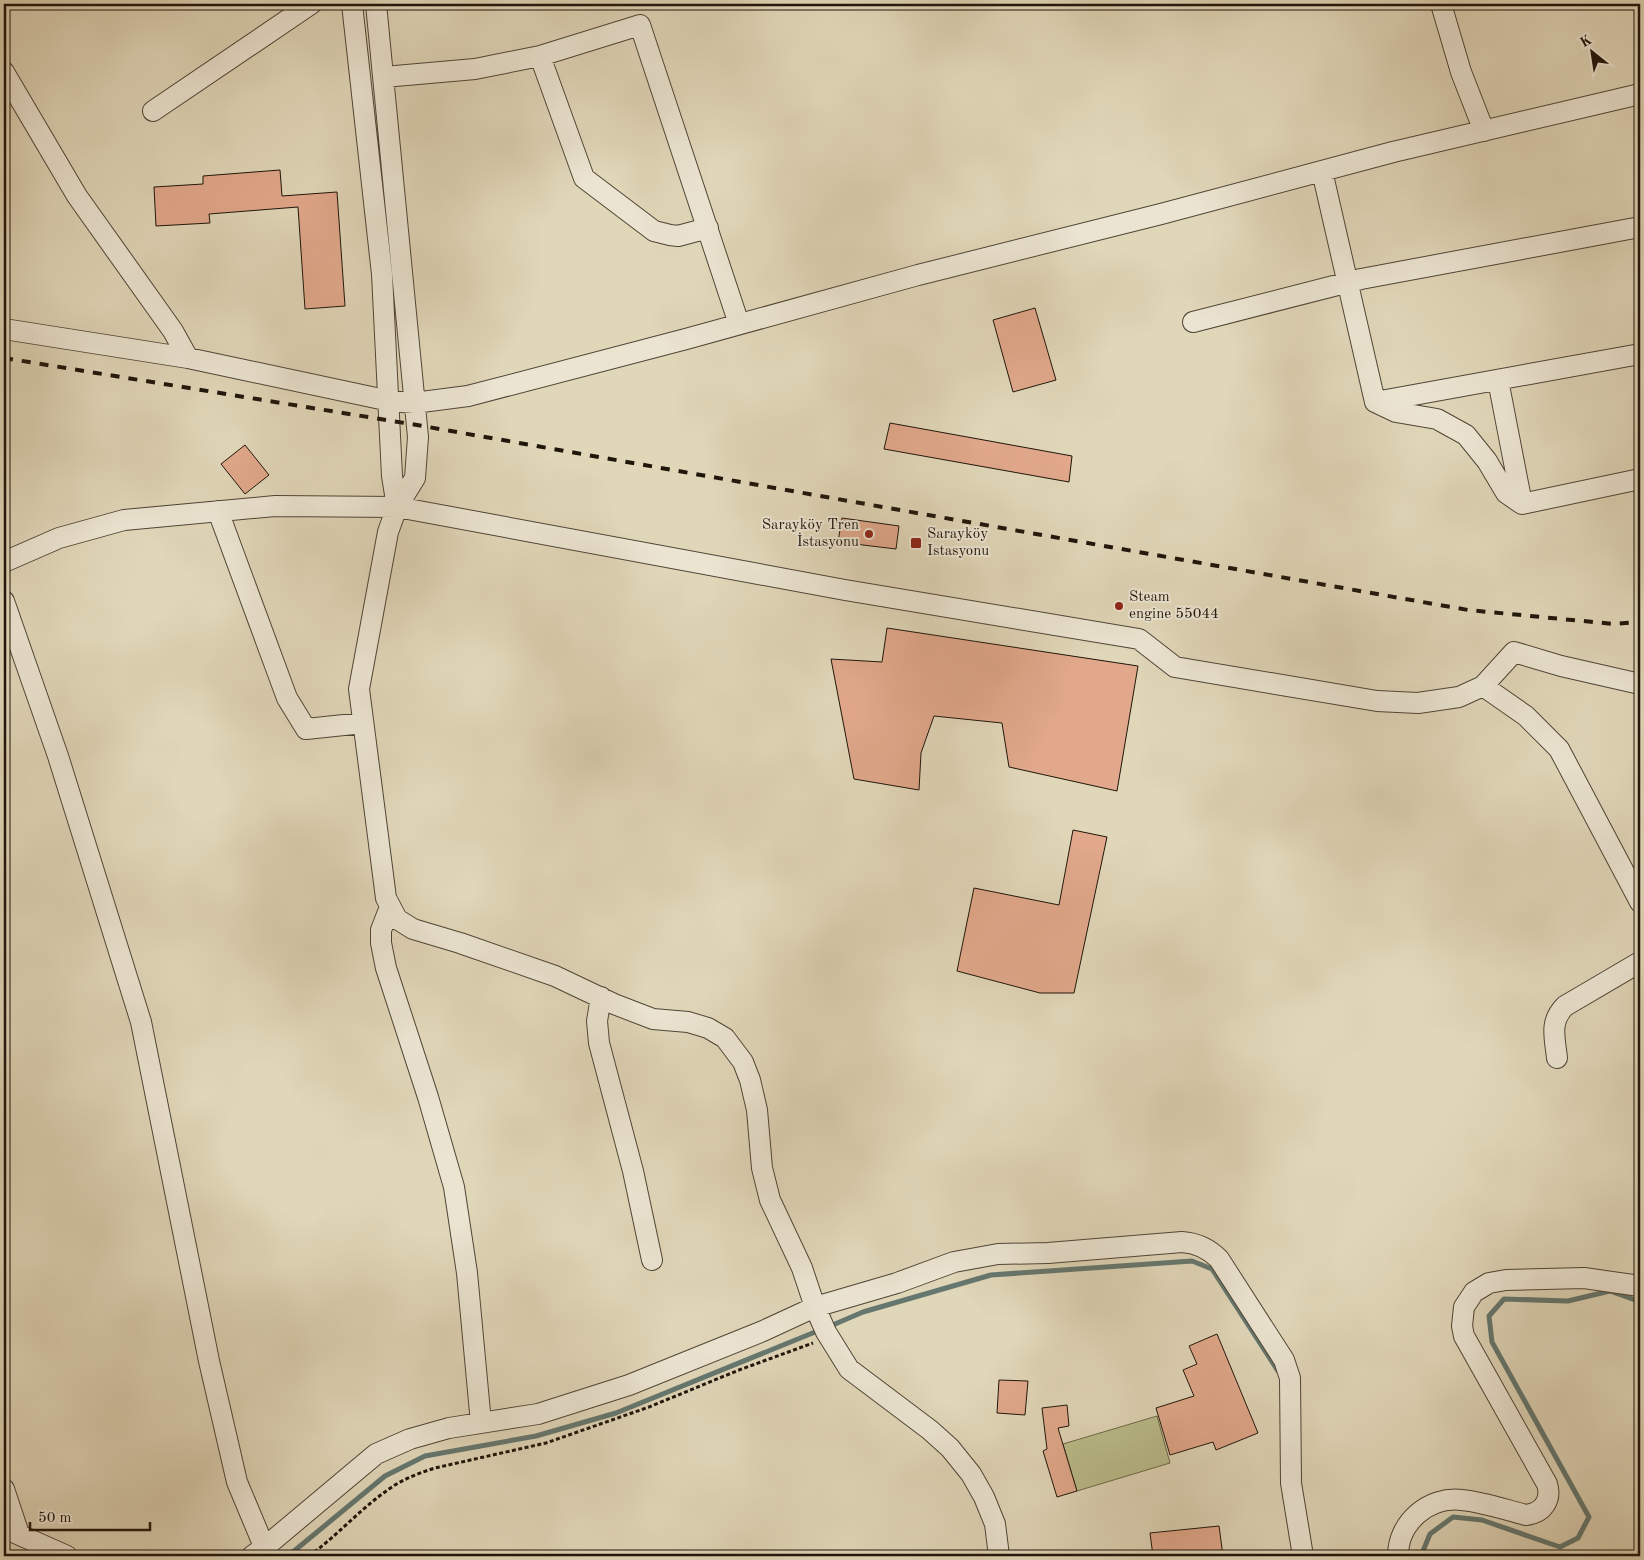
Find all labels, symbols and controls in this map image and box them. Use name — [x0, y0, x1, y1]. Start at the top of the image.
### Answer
north arrow — [1566, 28, 1616, 78]
text: K — [1578, 33, 1594, 50]
place label: Sarayköy Tren İstasyonu — [762, 518, 859, 550]
place label: Sarayköy Istasyonu — [927, 527, 989, 559]
marker: Sarayköy Tren İstasyonu — [863, 528, 875, 540]
marker: Sarayköy Istasyonu — [909, 536, 923, 550]
place label: Steam engine 55044 — [1129, 590, 1219, 622]
marker: Steam engine 55044 — [1113, 600, 1125, 612]
scale bar — [30, 1500, 150, 1532]
text: 50 m — [38, 1511, 72, 1526]

